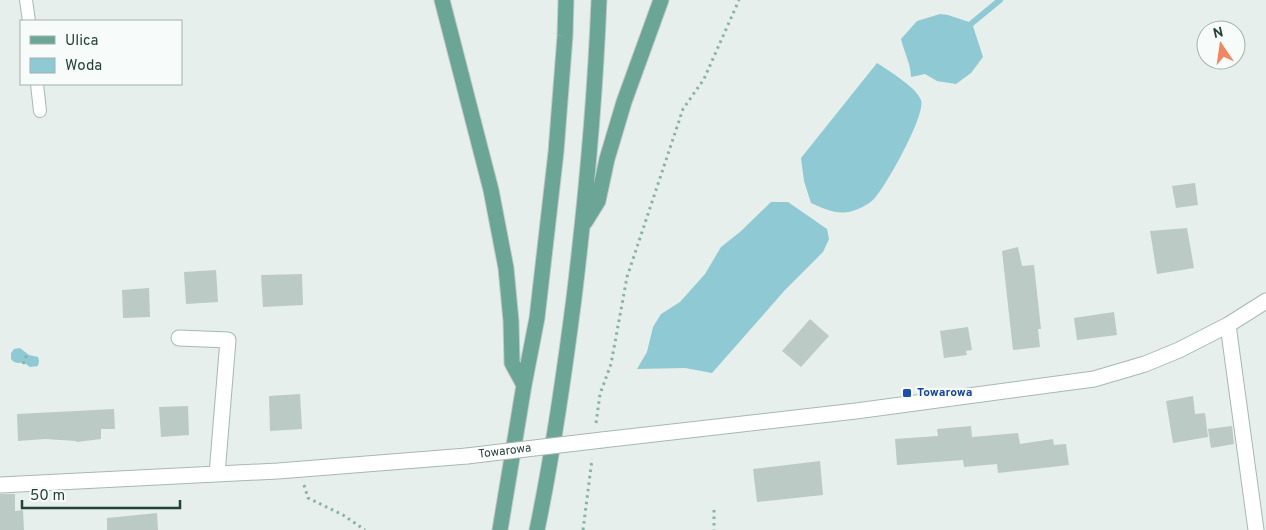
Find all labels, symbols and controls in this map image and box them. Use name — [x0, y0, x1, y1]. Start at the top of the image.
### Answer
legend — [20, 20, 182, 85]
north arrow — [1196, 20, 1246, 70]
text: N — [1212, 24, 1225, 43]
text: Ulica — [65, 32, 98, 51]
text: Woda — [65, 57, 102, 76]
place label: Towarowa — [917, 385, 972, 401]
marker: Towarowa — [901, 387, 913, 399]
street label: Towarowa — [477, 440, 532, 463]
scale bar — [22, 478, 180, 510]
text: 50 m — [30, 487, 65, 506]

